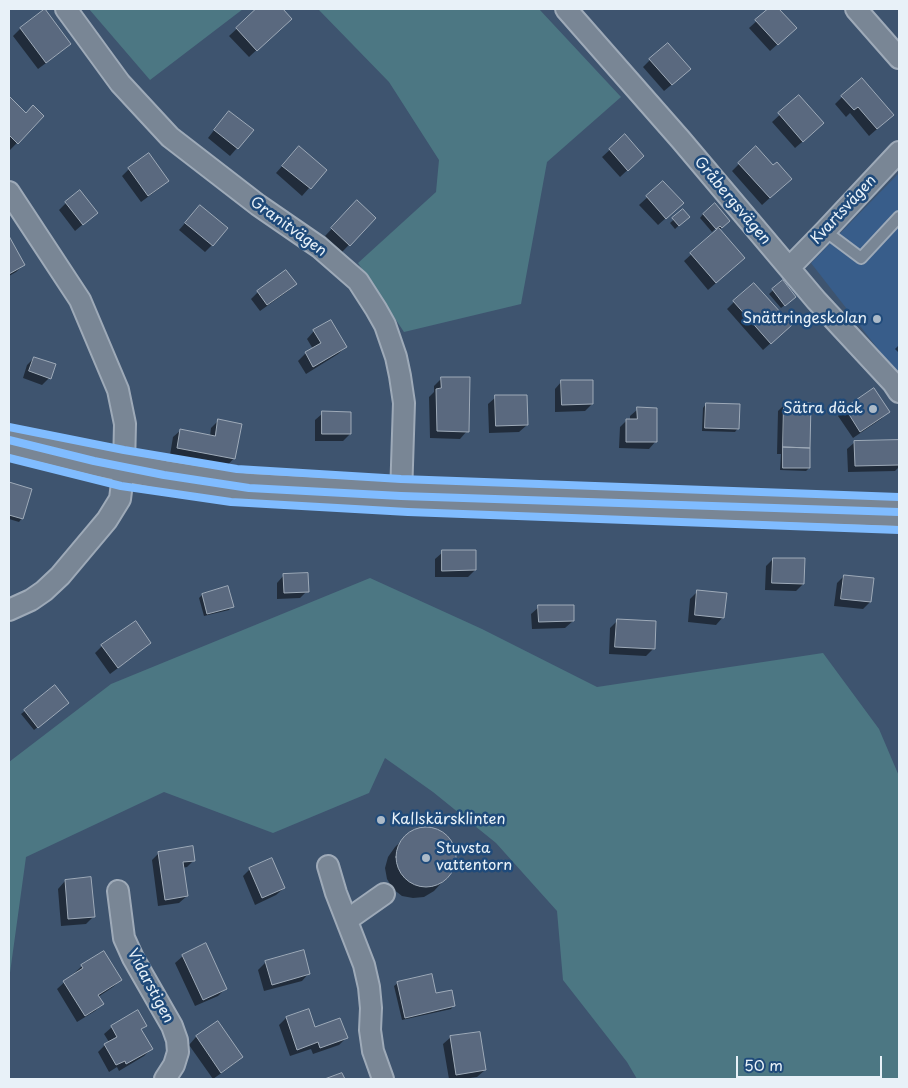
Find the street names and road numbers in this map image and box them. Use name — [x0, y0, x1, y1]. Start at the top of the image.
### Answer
street label: Gråbergsvägen — [690, 153, 774, 249]
street label: Kvartsvägen — [808, 172, 880, 248]
street label: Granitvägen — [246, 193, 330, 261]
street label: Vidarstigen — [123, 946, 177, 1026]

